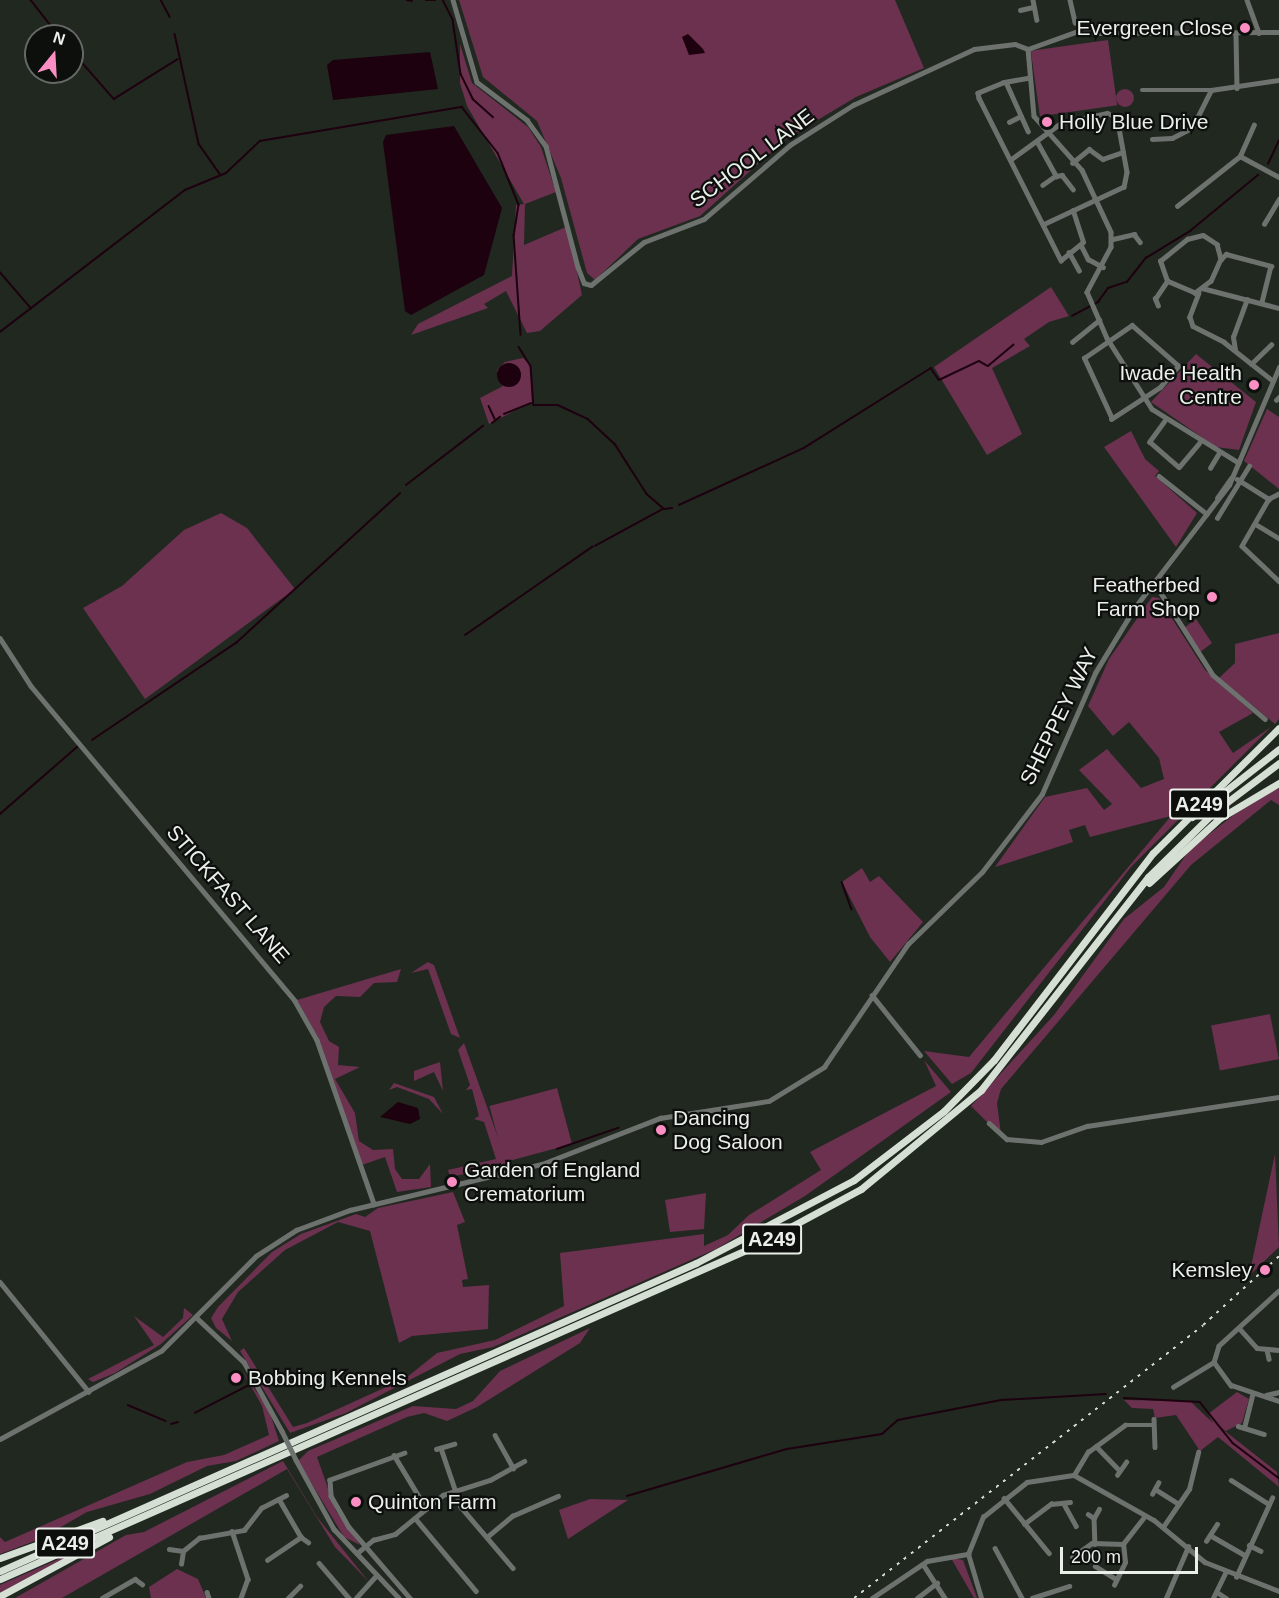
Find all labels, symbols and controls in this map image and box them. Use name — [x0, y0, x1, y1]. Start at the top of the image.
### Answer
place label: Evergreen Close — [1077, 15, 1233, 41]
marker: Evergreen Close — [1238, 21, 1252, 35]
north arrow — [24, 24, 84, 84]
text: N — [51, 28, 67, 48]
street label: SCHOOL LANE — [685, 103, 819, 213]
place label: Holly Blue Drive — [1059, 109, 1208, 135]
marker: Holly Blue Drive — [1040, 115, 1054, 129]
place label: Iwade Health Centre — [1119, 360, 1242, 410]
marker: Iwade Health Centre — [1247, 378, 1261, 392]
place label: Featherbed Farm Shop — [1093, 572, 1200, 622]
marker: Featherbed Farm Shop — [1205, 590, 1219, 604]
street label: SHEPPEY WAY — [1015, 643, 1103, 789]
road number: A249 — [1169, 787, 1229, 821]
street label: STICKFAST LANE — [161, 820, 295, 968]
place label: Dancing Dog Saloon — [673, 1105, 783, 1155]
marker: Dancing Dog Saloon — [654, 1123, 668, 1137]
place label: Garden of England Crematorium — [464, 1157, 640, 1207]
marker: Garden of England Crematorium — [445, 1175, 459, 1189]
road number: A249 — [742, 1222, 802, 1256]
place label: Kemsley — [1171, 1257, 1252, 1283]
marker: Kemsley — [1256, 1261, 1274, 1279]
place label: Bobbing Kennels — [248, 1365, 407, 1391]
marker: Bobbing Kennels — [229, 1371, 243, 1385]
place label: Quinton Farm — [368, 1489, 496, 1515]
marker: Quinton Farm — [349, 1495, 363, 1509]
road number: A249 — [35, 1526, 95, 1560]
scale bar — [1063, 1535, 1201, 1573]
text: 200 m — [1071, 1547, 1121, 1567]

